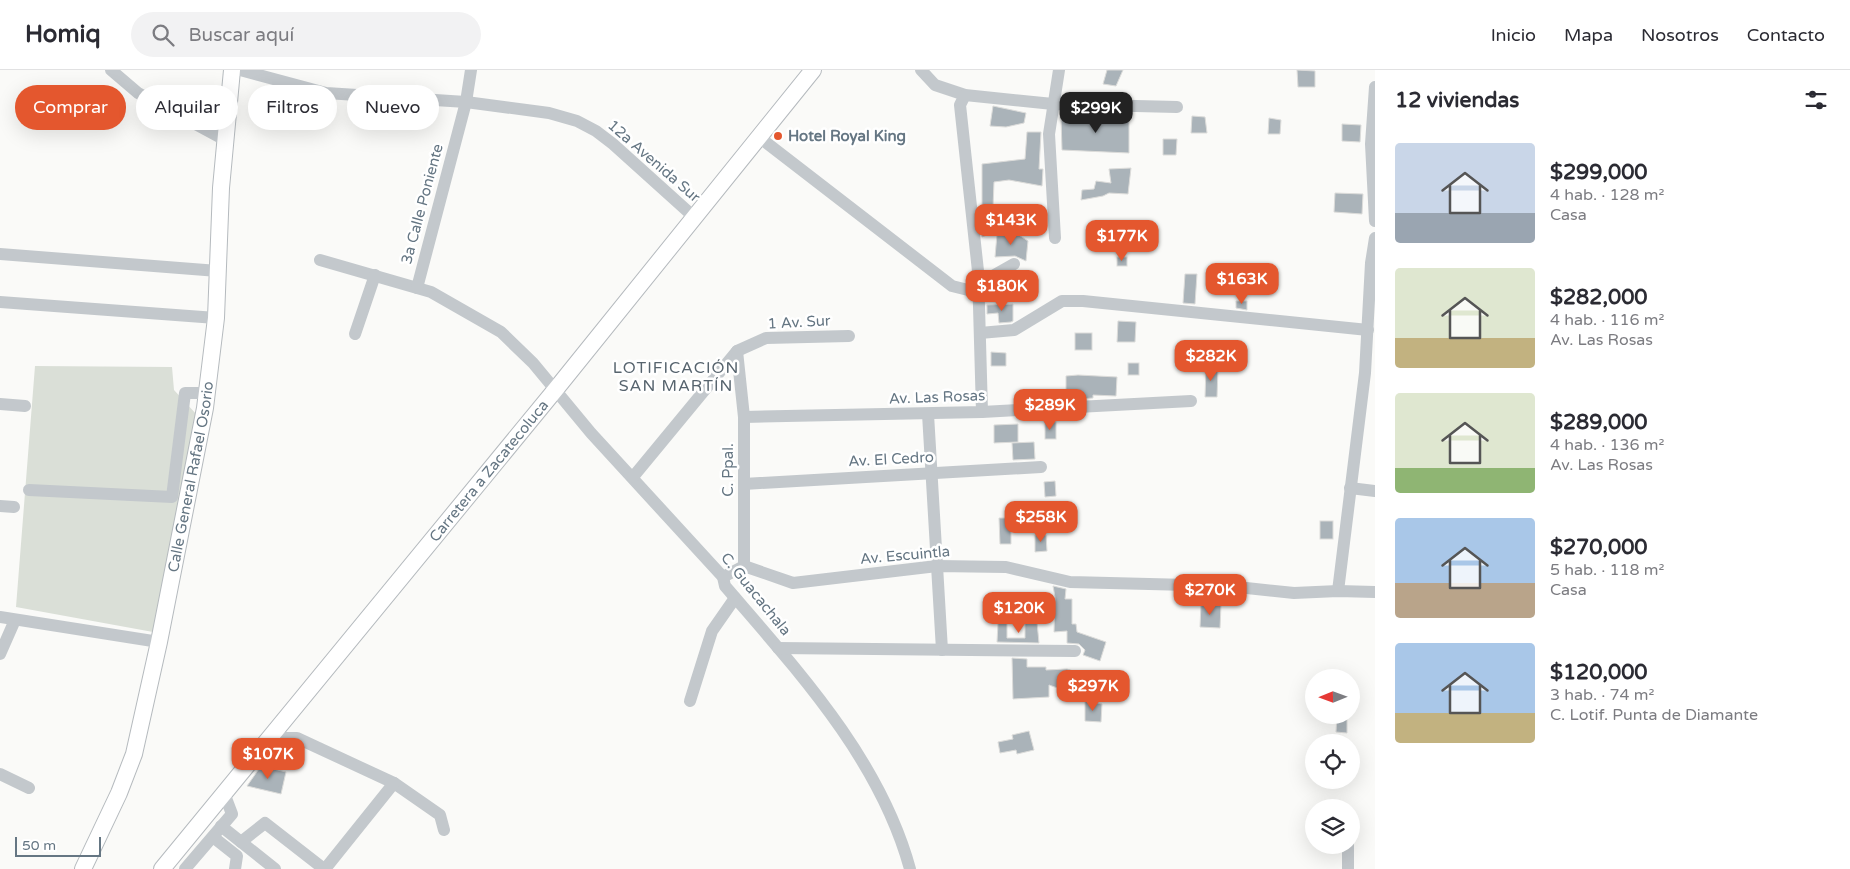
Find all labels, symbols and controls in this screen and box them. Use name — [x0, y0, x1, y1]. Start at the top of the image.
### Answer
search box — [131, 12, 481, 57]
text: Homiq — [25, 20, 101, 49]
icon: search — [149, 21, 177, 49]
text: Buscar aquí — [189, 24, 294, 46]
text: Inicio — [1491, 24, 1536, 46]
text: Mapa — [1564, 24, 1613, 46]
text: Nosotros — [1641, 24, 1719, 46]
text: Contacto — [1747, 24, 1825, 46]
chip: Comprar — [15, 85, 126, 130]
chip: Alquilar — [136, 85, 238, 130]
chip: Filtros — [248, 85, 337, 130]
chip: Nuevo — [347, 85, 439, 130]
icon: filters — [1802, 86, 1830, 114]
text: 12 viviendas — [1395, 88, 1519, 113]
pin: $299K — [1061, 92, 1131, 134]
text: $299K — [1071, 98, 1121, 118]
street label: 12a Avenida Sur — [604, 116, 704, 206]
place label: Hotel Royal King — [788, 127, 906, 146]
marker: Hotel Royal King — [772, 130, 784, 142]
street label: 3a Calle Poniente — [397, 142, 447, 266]
text: $299,000 — [1550, 160, 1648, 185]
icon: home — [1435, 163, 1495, 223]
text: 4 hab. · 128 m² — [1550, 185, 1664, 205]
pin: $143K — [976, 204, 1046, 246]
text: Casa — [1550, 205, 1587, 225]
text: $143K — [986, 210, 1036, 230]
pin: $177K — [1087, 220, 1157, 262]
text: $177K — [1097, 226, 1147, 246]
pin: $163K — [1207, 262, 1277, 305]
text: $163K — [1217, 269, 1267, 289]
pin: $180K — [967, 270, 1037, 312]
text: $180K — [977, 276, 1027, 296]
text: $282,000 — [1550, 285, 1648, 310]
icon: home — [1435, 288, 1495, 348]
text: 4 hab. · 116 m² — [1550, 310, 1664, 330]
street label: 1 Av. Sur — [767, 311, 831, 333]
text: Av. Las Rosas — [1550, 330, 1653, 350]
pin: $282K — [1176, 340, 1246, 382]
text: $282K — [1186, 346, 1236, 366]
district label: LOTIFICACIÓN SAN MARTÍN — [613, 358, 739, 396]
street label: Calle General Rafael Osorio — [164, 380, 217, 574]
street label: Av. Las Rosas — [888, 386, 986, 408]
pin: $289K — [1015, 388, 1085, 431]
text: $289K — [1025, 395, 1075, 415]
street label: Carretera a Zacatecoluca — [425, 396, 552, 545]
text: $289,000 — [1550, 410, 1648, 435]
icon: home — [1435, 413, 1495, 473]
text: 4 hab. · 136 m² — [1550, 435, 1664, 455]
street label: C. Ppal. — [719, 443, 737, 497]
street label: Av. El Cedro — [848, 448, 934, 470]
text: Av. Las Rosas — [1550, 455, 1653, 475]
pin: $258K — [1006, 500, 1076, 543]
text: $258K — [1016, 507, 1066, 527]
text: $270,000 — [1550, 535, 1648, 560]
icon: home — [1435, 538, 1495, 598]
street label: Av. Escuintla — [859, 542, 951, 568]
street label: C. Guacachala — [717, 549, 795, 639]
text: 5 hab. · 118 m² — [1550, 560, 1664, 580]
pin: $270K — [1175, 574, 1245, 616]
text: $270K — [1185, 580, 1235, 600]
text: Casa — [1550, 580, 1587, 600]
pin: $120K — [984, 592, 1054, 634]
text: $120K — [994, 598, 1044, 618]
text: $120,000 — [1550, 660, 1648, 685]
icon: home — [1435, 663, 1495, 723]
north arrow — [1305, 669, 1360, 724]
map controls — [1305, 669, 1360, 854]
pin: $297K — [1058, 670, 1128, 712]
text: $297K — [1068, 676, 1118, 696]
text: 3 hab. · 74 m² — [1550, 685, 1654, 705]
text: C. Lotif. Punta de Diamante — [1550, 705, 1758, 725]
button: locate — [1305, 734, 1360, 789]
pin: $107K — [233, 738, 303, 780]
text: $107K — [243, 744, 293, 764]
button: layers — [1305, 799, 1360, 854]
scale bar — [15, 834, 101, 857]
text: 50 m — [22, 837, 56, 854]

